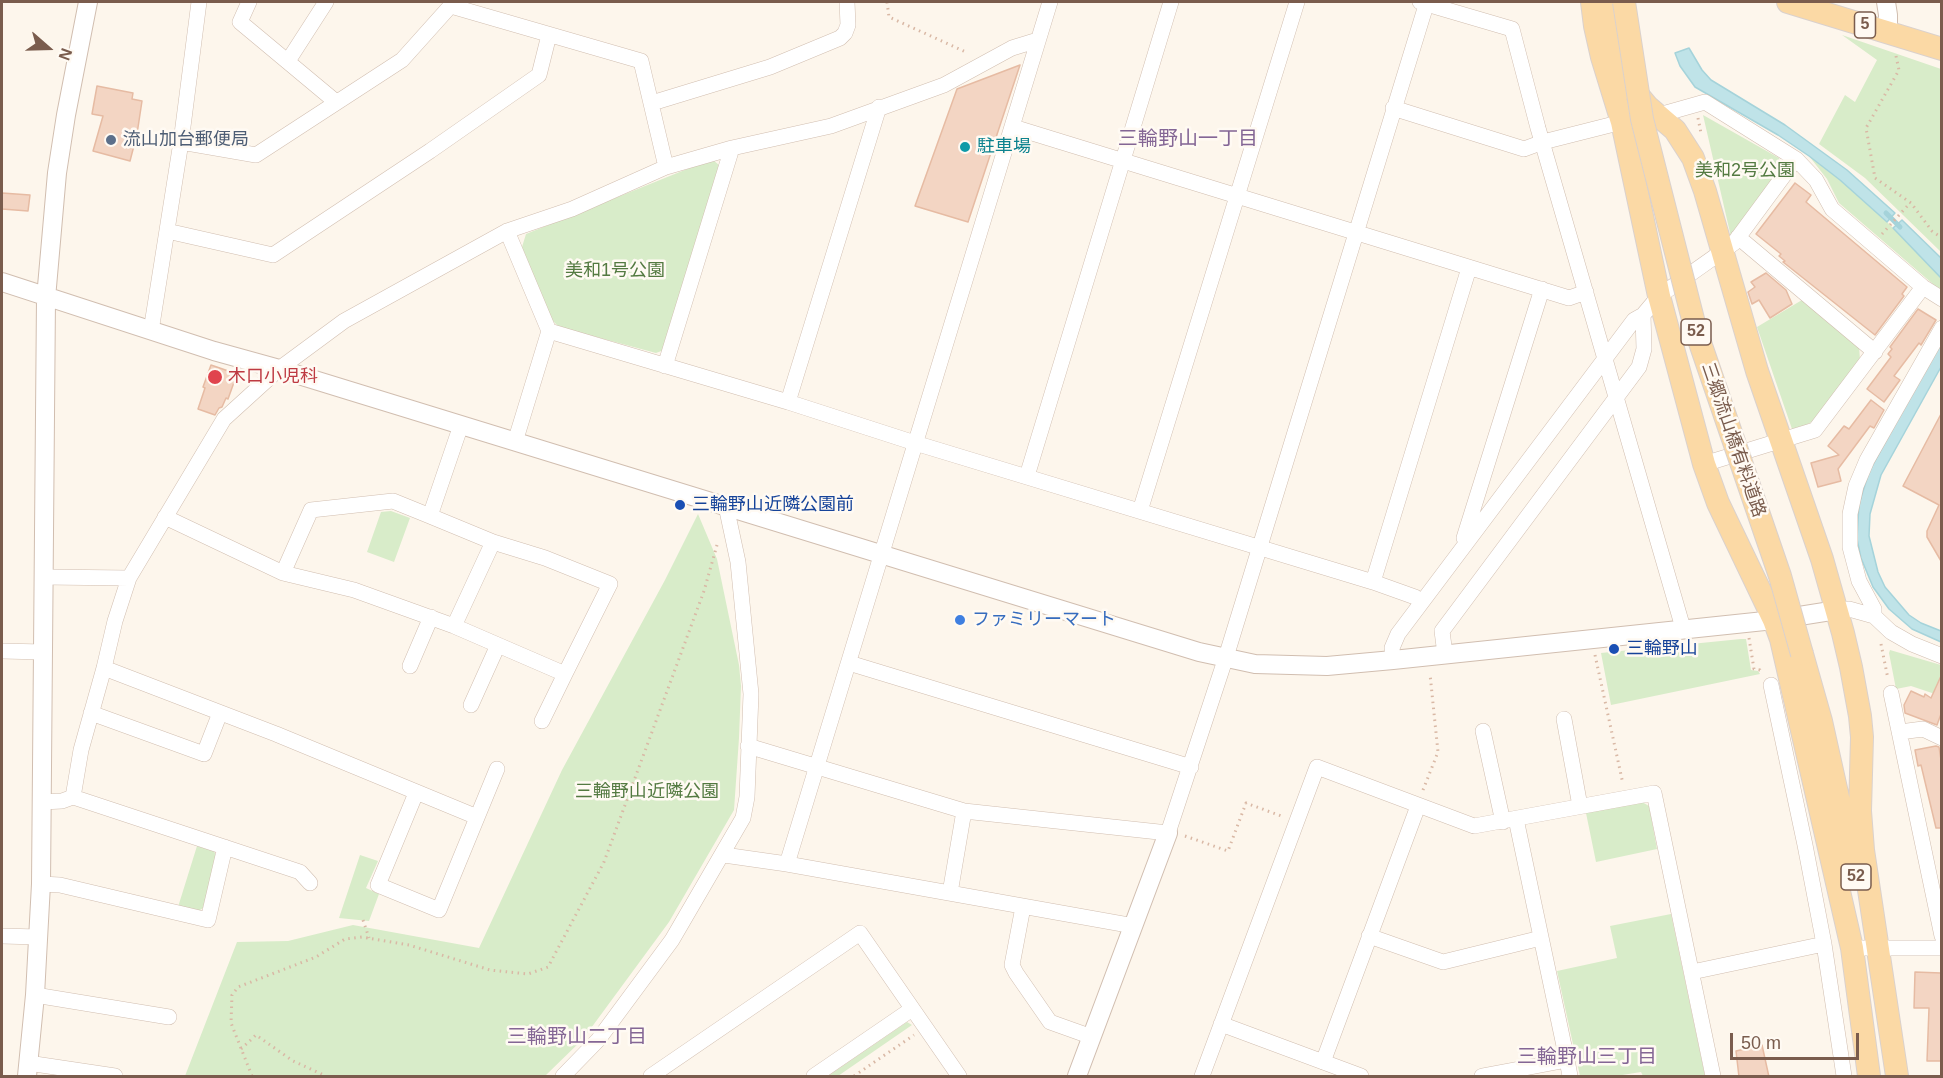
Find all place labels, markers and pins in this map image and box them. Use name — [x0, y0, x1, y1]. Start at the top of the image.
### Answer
place label: 流山加台郵便局 — [123, 129, 249, 151]
marker: 流山加台郵便局 — [104, 133, 118, 147]
place label: 駐車場 — [977, 136, 1031, 158]
marker: 駐車場 — [958, 140, 972, 154]
place label: 木口小児科 — [228, 366, 318, 388]
marker: 木口小児科 — [206, 368, 224, 386]
place label: 三輪野山近隣公園前 — [692, 494, 854, 516]
marker: 三輪野山近隣公園前 — [673, 498, 687, 512]
place label: ファミリーマート — [972, 609, 1116, 631]
marker: ファミリーマート — [953, 613, 967, 627]
place label: 三輪野山 — [1626, 638, 1698, 660]
marker: 三輪野山 — [1607, 642, 1621, 656]

